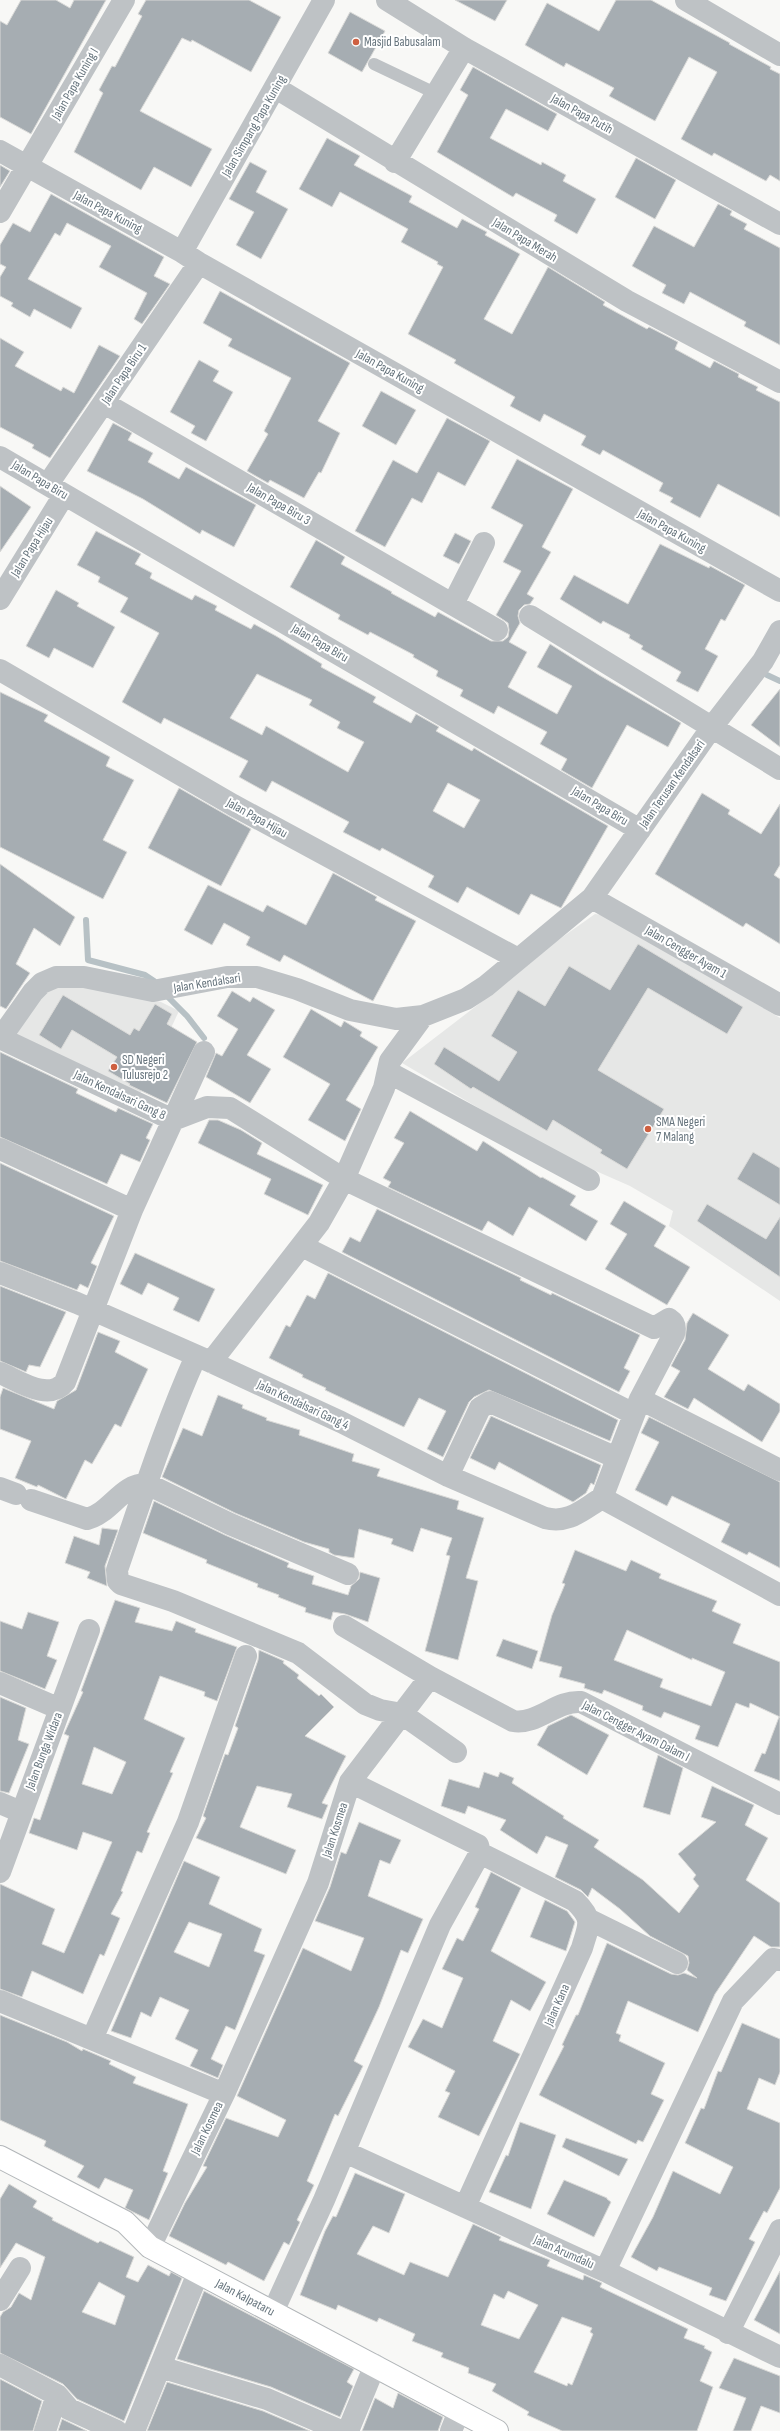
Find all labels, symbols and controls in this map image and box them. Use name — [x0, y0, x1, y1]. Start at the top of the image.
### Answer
place label: Masjid Babusalam — [364, 34, 441, 50]
marker: Masjid Babusalam — [351, 37, 361, 47]
street label: Jalan Papa Kuning I — [48, 45, 102, 124]
street label: Jalan Simpang Papa Kuning — [218, 72, 290, 181]
street label: Jalan Papa Putih — [547, 90, 616, 138]
street label: Jalan Papa Kuning — [70, 187, 145, 237]
street label: Jalan Papa Merah — [489, 214, 560, 266]
street label: Jalan Papa Biru 1 — [97, 340, 150, 408]
street label: Jalan Papa Kuning — [352, 345, 427, 396]
street label: Jalan Papa Biru — [8, 456, 71, 503]
street label: Jalan Papa Biru 3 — [244, 479, 313, 529]
street label: Jalan Papa Kuning — [634, 505, 709, 556]
street label: Jalan Papa Hijau — [7, 514, 57, 581]
street label: Jalan Papa Biru — [288, 620, 351, 666]
street label: Jalan Terusan Kendalsari — [635, 737, 708, 832]
street label: Jalan Papa Biru — [568, 782, 631, 829]
street label: Jalan Papa Hijau — [223, 794, 290, 841]
street label: Jalan Cengger Ayam 1 — [642, 922, 730, 982]
street label: Jalan Kendalsari — [171, 970, 242, 996]
place label: SD Negeri Tulusrejo 2 — [122, 1052, 168, 1083]
marker: SD Negeri Tulusrejo 2 — [109, 1062, 119, 1072]
street label: Jalan Kendalsari Gang 8 — [70, 1066, 169, 1123]
place label: SMA Negeri 7 Malang — [656, 1114, 705, 1145]
marker: SMA Negeri 7 Malang — [643, 1124, 653, 1134]
street label: Jalan Kendalsari Gang 4 — [254, 1376, 352, 1434]
street label: Jalan Cengger Ayam Dalam I — [579, 1697, 692, 1765]
street label: Jalan Bunga Widara — [22, 1710, 66, 1793]
street label: Jalan Kosmea — [318, 1800, 351, 1861]
street label: Jalan Kana — [540, 1982, 573, 2029]
street label: Jalan Kosmea — [187, 2099, 227, 2158]
street label: Jalan Arumdalu — [530, 2231, 597, 2272]
street label: Jalan Kalpataru — [212, 2275, 277, 2320]

